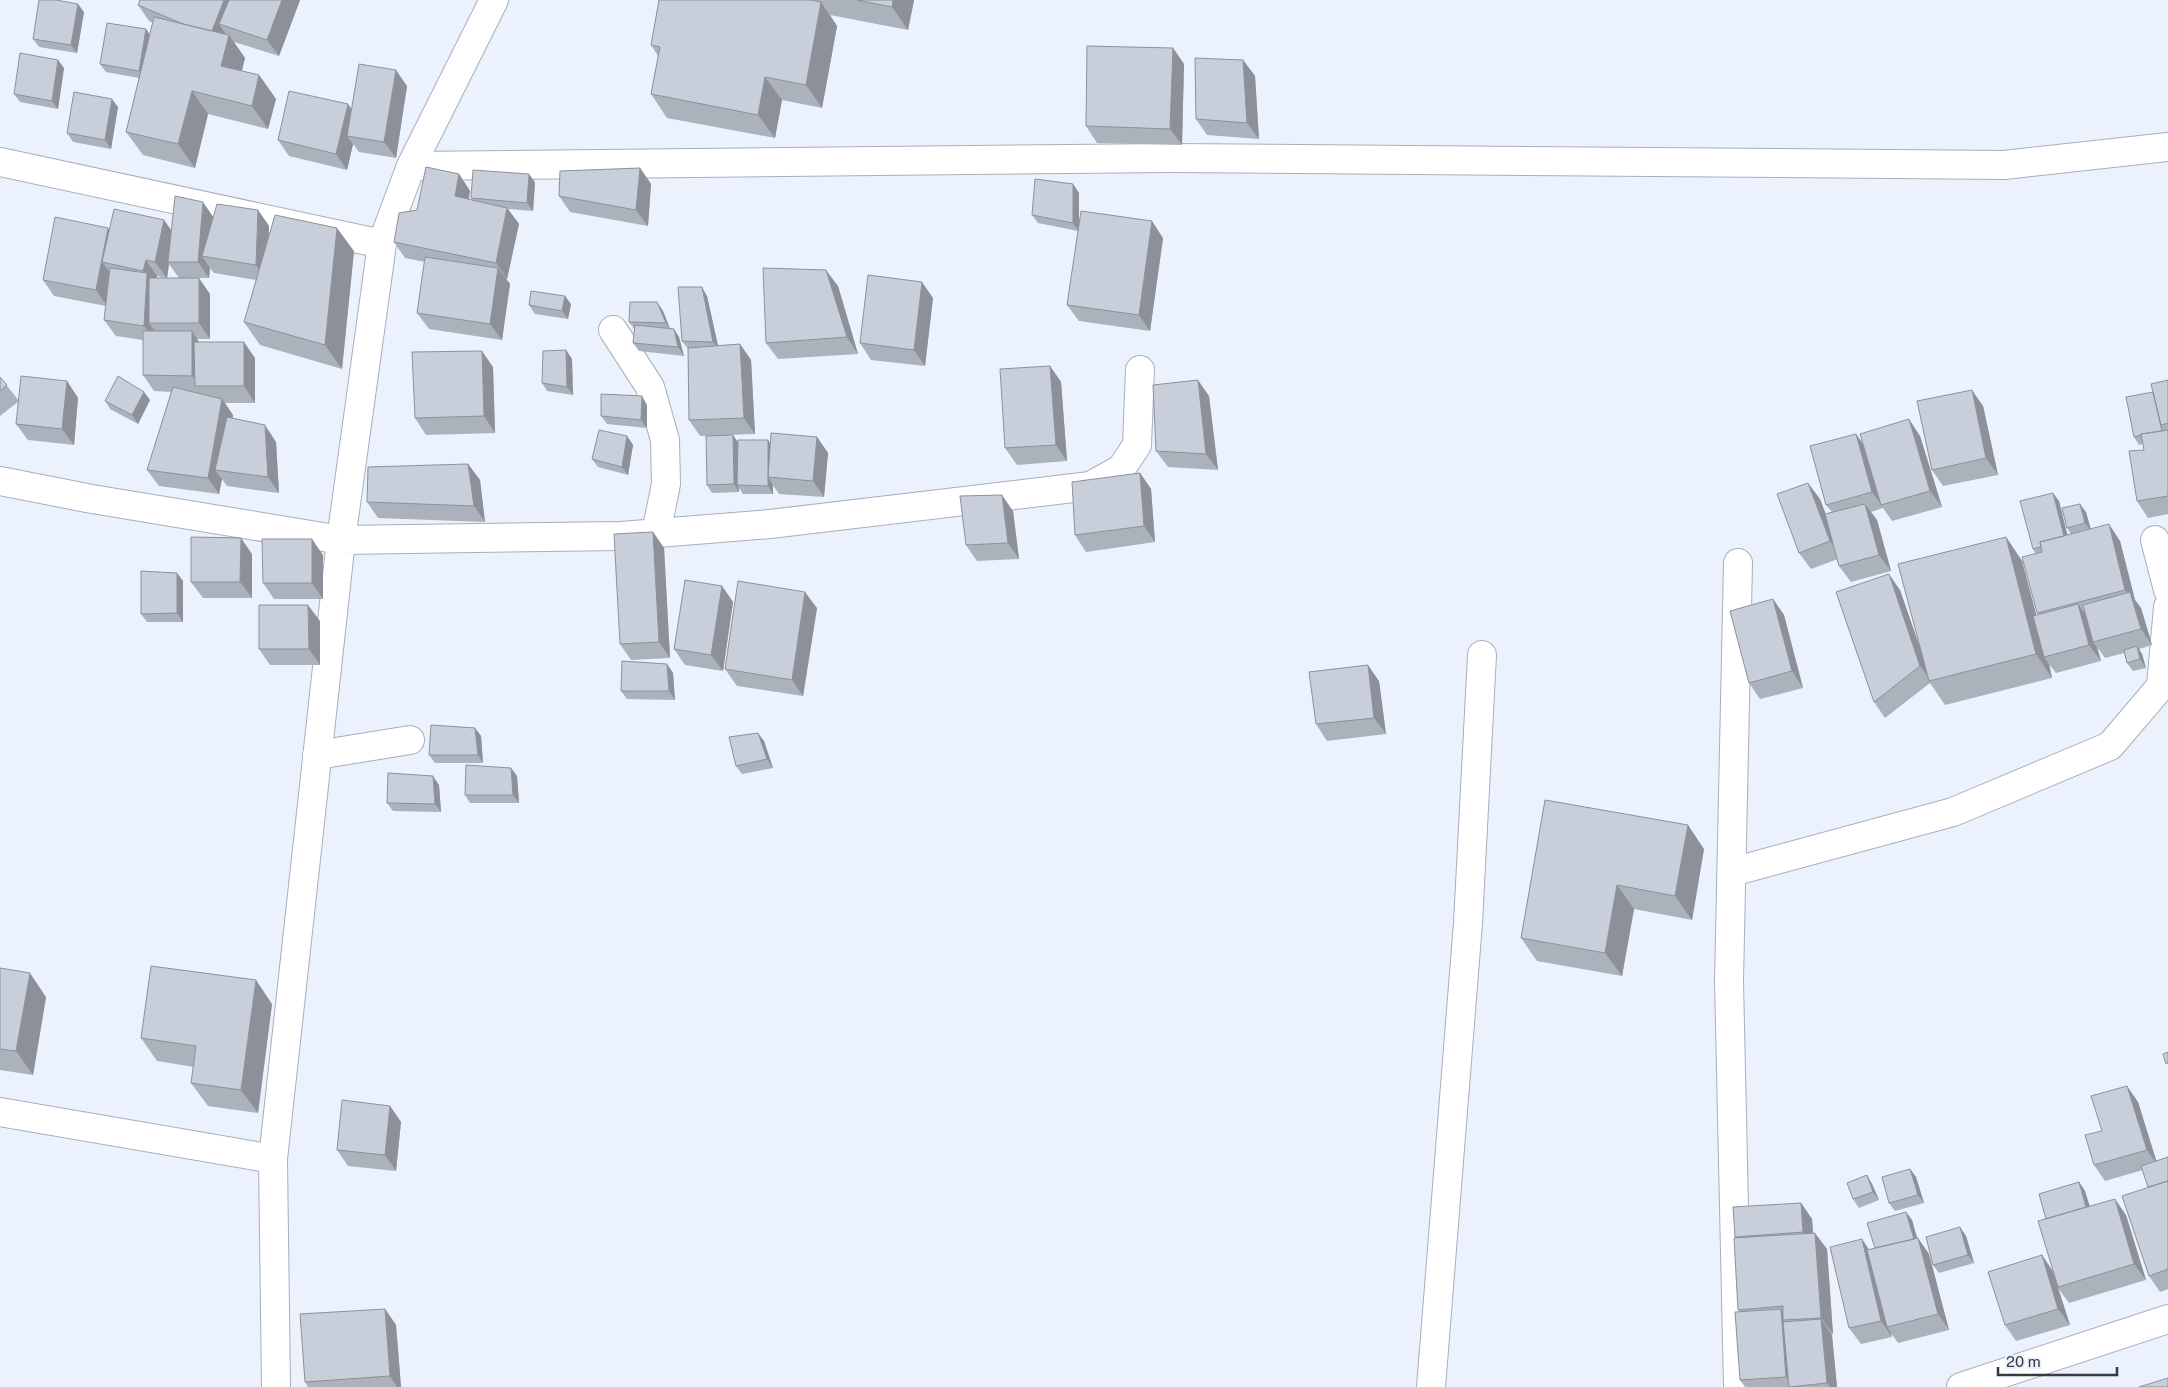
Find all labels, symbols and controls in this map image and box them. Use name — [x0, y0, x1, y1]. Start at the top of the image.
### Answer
scale bar — [1998, 1344, 2117, 1376]
text: 20 m — [2006, 1353, 2041, 1370]

